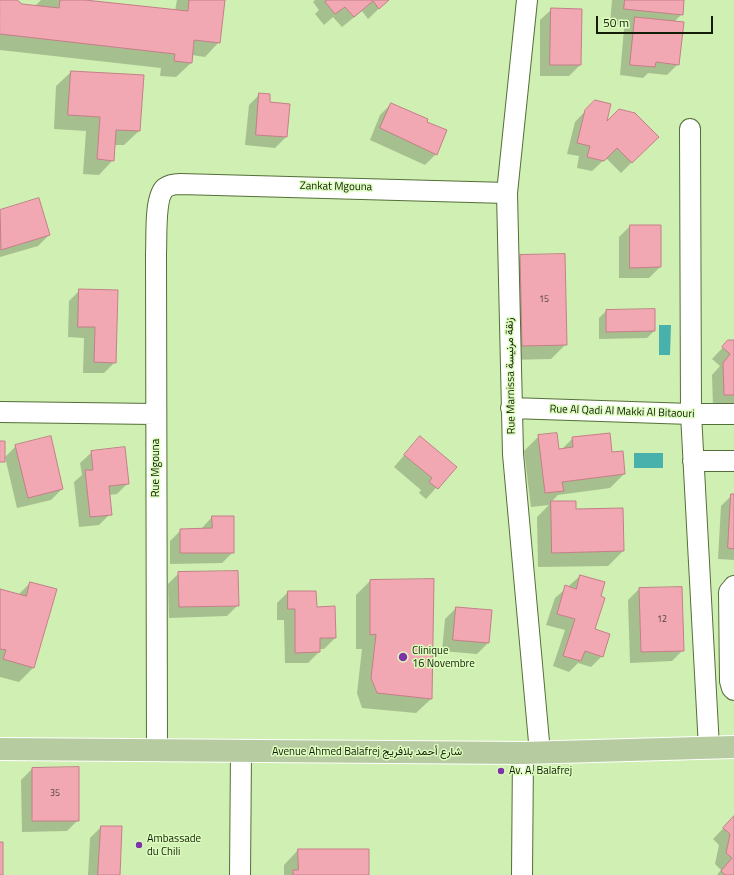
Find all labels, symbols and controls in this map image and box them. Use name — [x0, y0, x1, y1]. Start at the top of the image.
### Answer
scale bar — [598, 8, 715, 34]
text: 50 m — [603, 13, 629, 32]
street label: Zankat Mgouna — [300, 180, 372, 194]
house number: 15 — [539, 295, 549, 305]
street label: Rue Marnissa زنقة مرنيسة — [503, 317, 519, 435]
street label: Rue Al Qadi Al Makki Al Bitaouri — [549, 403, 695, 421]
street label: Rue Mgouna — [149, 439, 163, 497]
house number: 12 — [657, 615, 667, 625]
place label: Clinique 16 Novembre — [412, 644, 475, 670]
marker: Clinique 16 Novembre — [397, 651, 409, 663]
street label: Avenue Ahmed Balafrej شارع أحمد بلافريج — [272, 745, 462, 759]
place label: Av. A. Balafrej — [509, 764, 572, 778]
marker: Av. A. Balafrej — [496, 766, 506, 776]
house number: 35 — [50, 789, 60, 799]
place label: Ambassade du Chili — [147, 832, 201, 858]
marker: Ambassade du Chili — [134, 840, 144, 850]

